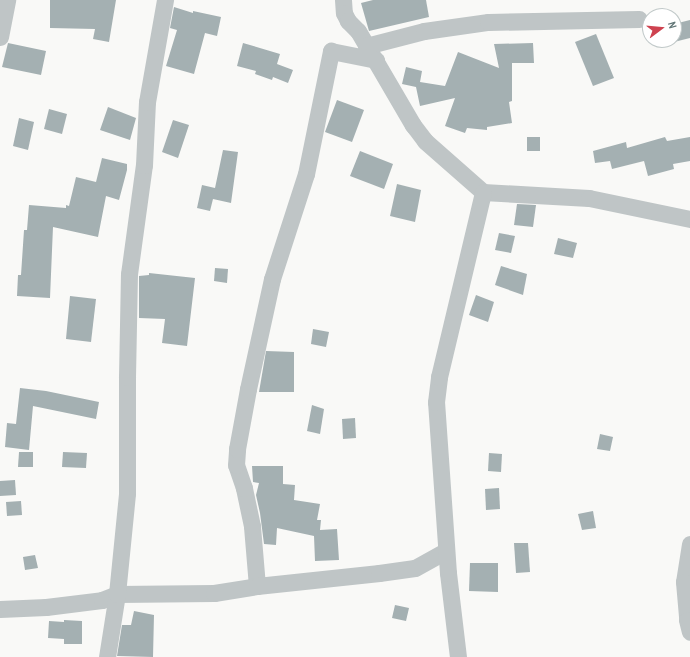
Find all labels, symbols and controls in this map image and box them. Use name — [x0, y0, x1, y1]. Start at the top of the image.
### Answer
north arrow — [642, 8, 682, 48]
text: N — [665, 20, 680, 30]

